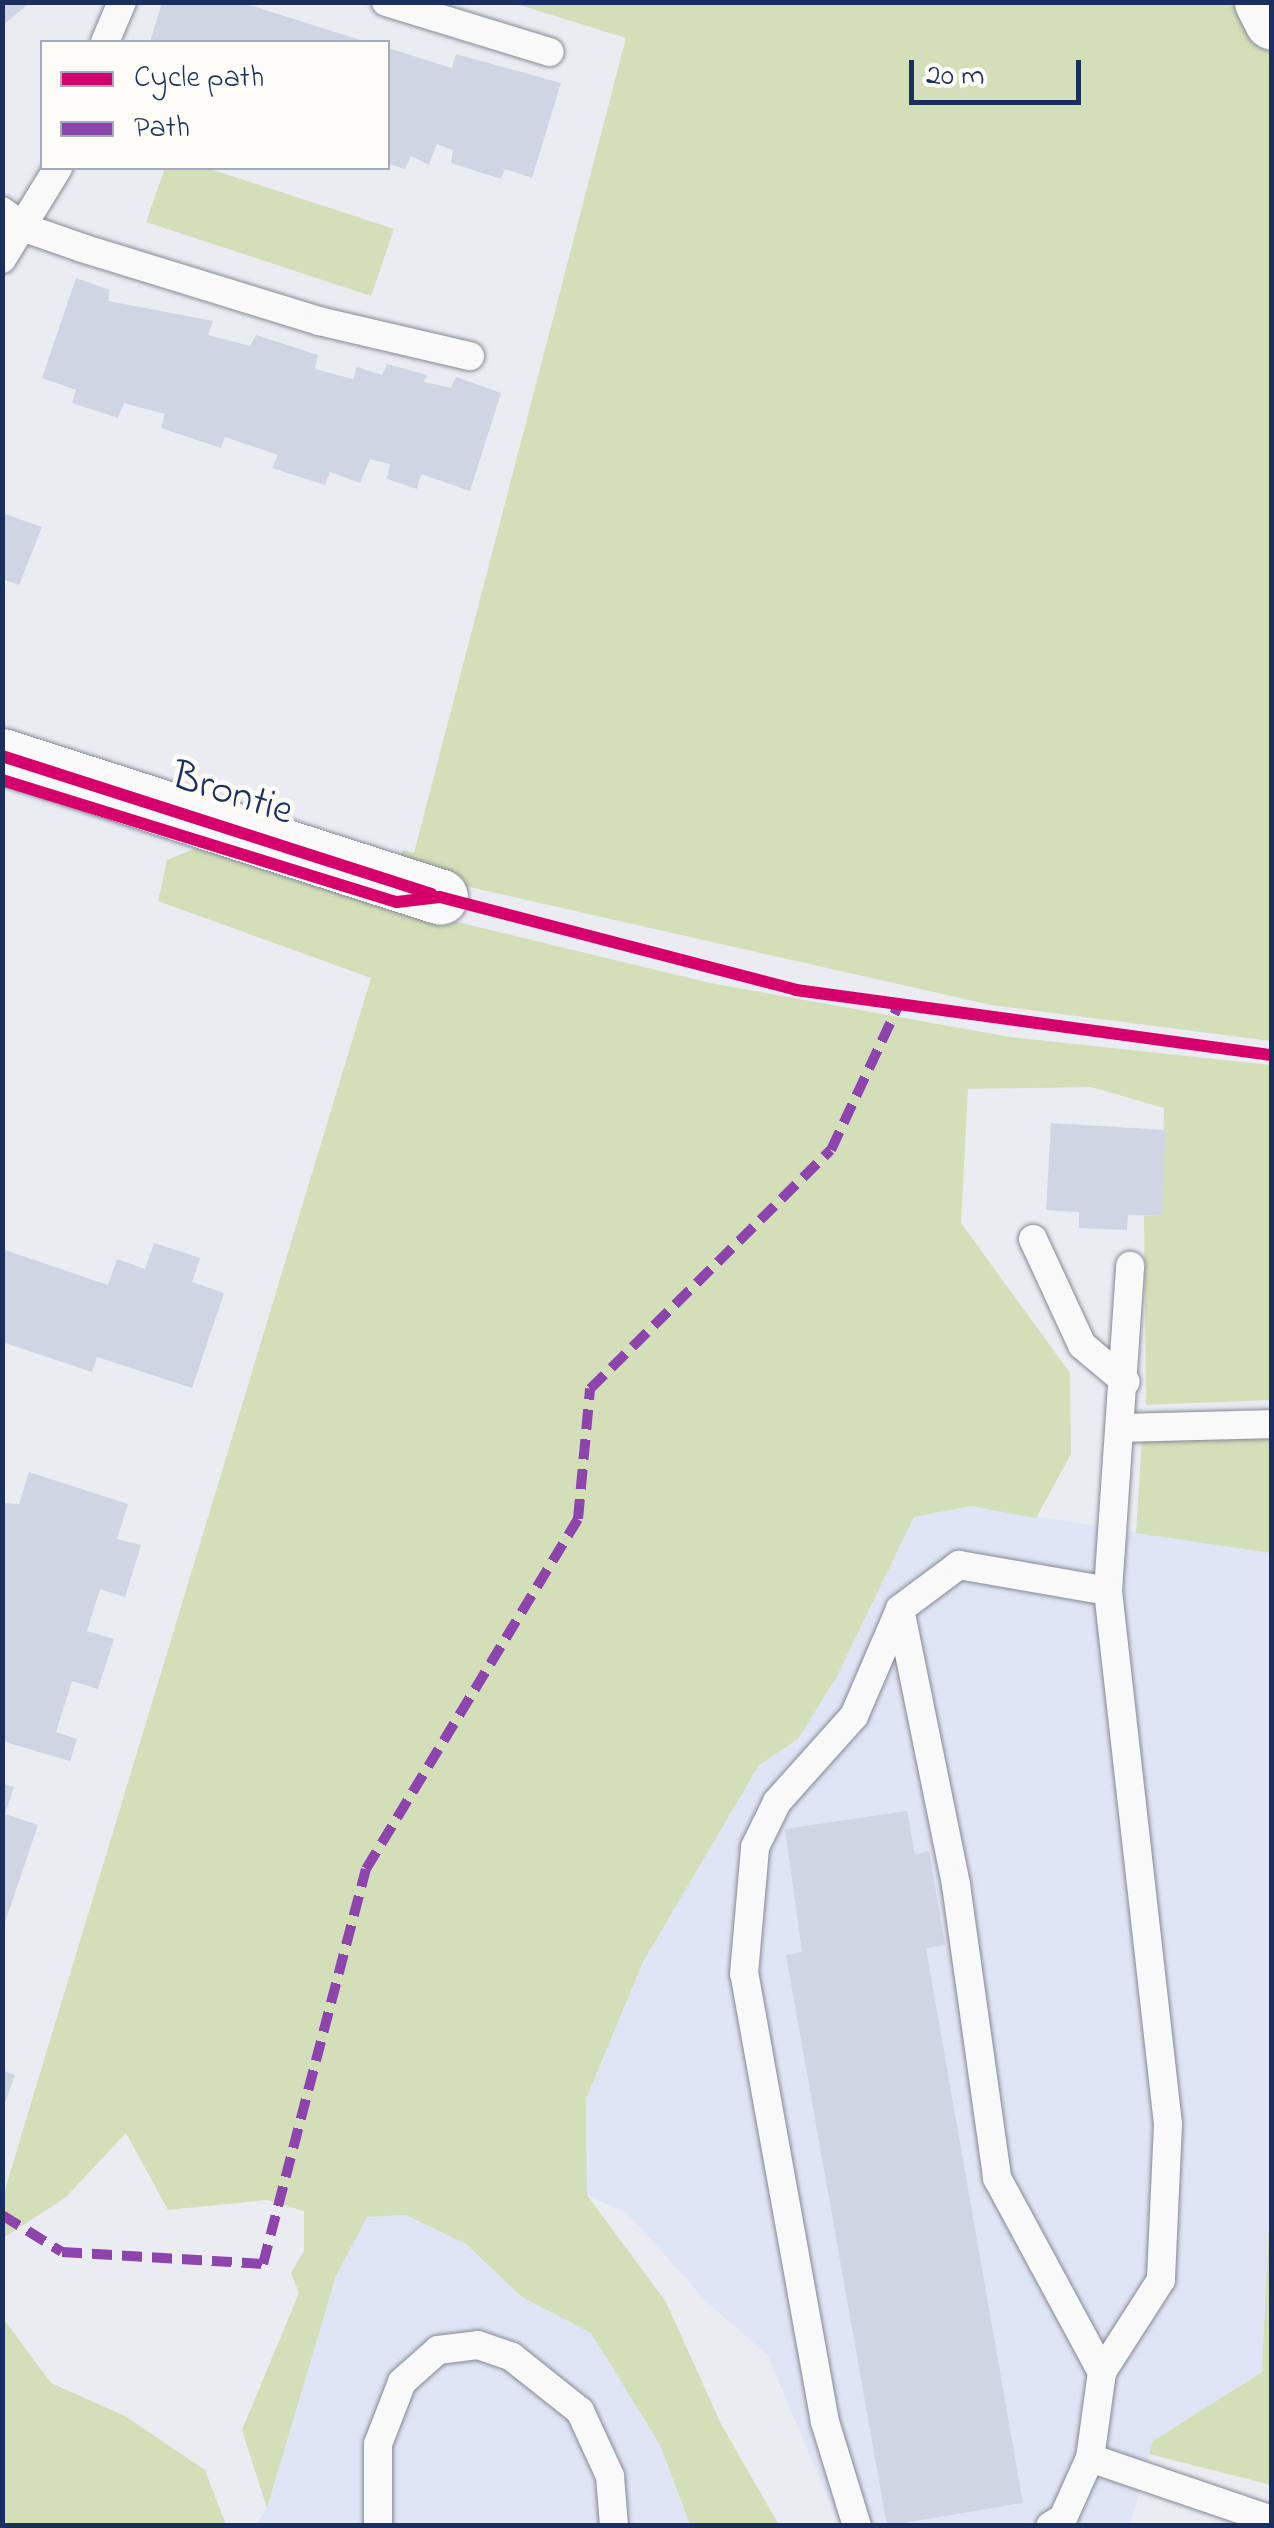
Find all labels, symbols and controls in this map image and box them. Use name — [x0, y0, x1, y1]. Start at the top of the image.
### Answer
legend — [40, 40, 390, 170]
scale bar — [914, 40, 1086, 102]
text: 20 m — [926, 55, 985, 99]
text: Cycle path — [134, 57, 264, 101]
text: Path — [134, 107, 190, 151]
street label: Brontie — [165, 752, 299, 838]

